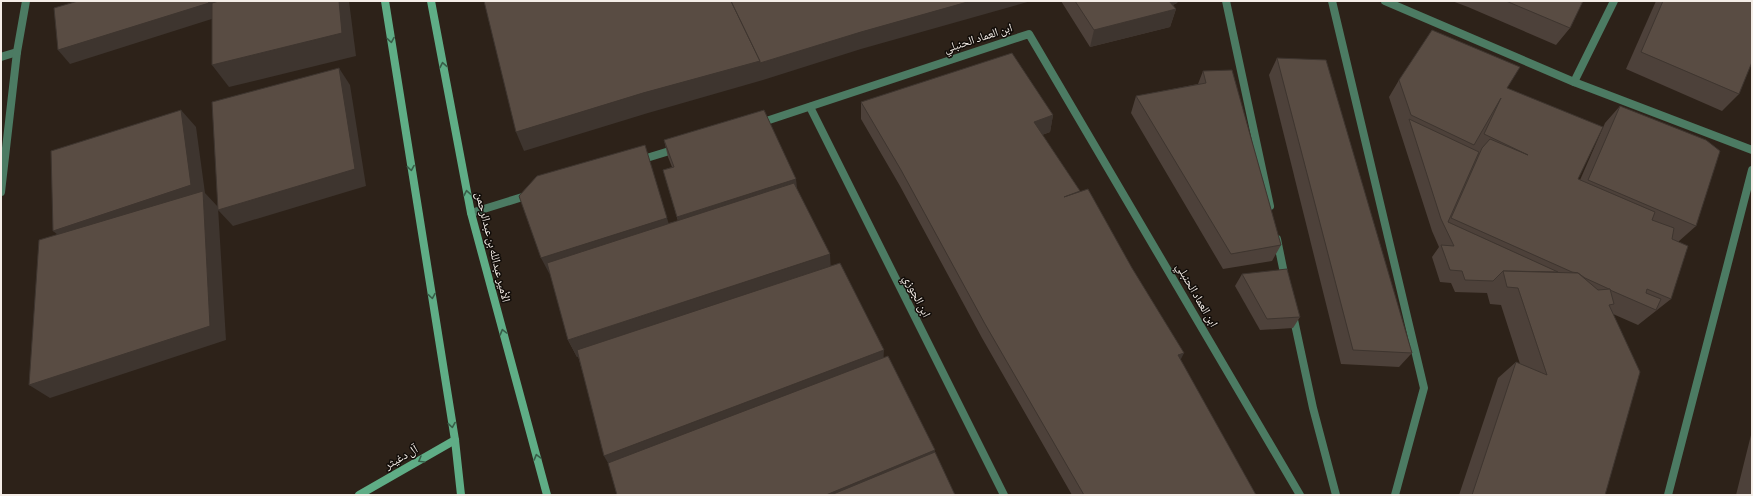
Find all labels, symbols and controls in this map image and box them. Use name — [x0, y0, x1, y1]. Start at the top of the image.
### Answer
street label: ابن العماد الحنبلي — [942, 20, 1015, 59]
one-way arrow — [386, 36, 395, 43]
one-way arrow — [439, 62, 447, 68]
one-way arrow — [406, 165, 415, 171]
one-way arrow — [463, 189, 472, 196]
street label: الأمير عبدالله بن عبدالرحمن — [472, 190, 514, 304]
street label: ابن العماد الحنبلي — [1170, 261, 1221, 331]
street label: ابن الجوزي — [898, 272, 934, 321]
one-way arrow — [427, 293, 436, 299]
one-way arrow — [499, 329, 508, 336]
one-way arrow — [447, 422, 456, 428]
street label: آل دغيثر — [381, 441, 421, 473]
one-way arrow — [533, 454, 542, 461]
one-way arrow — [418, 455, 425, 462]

